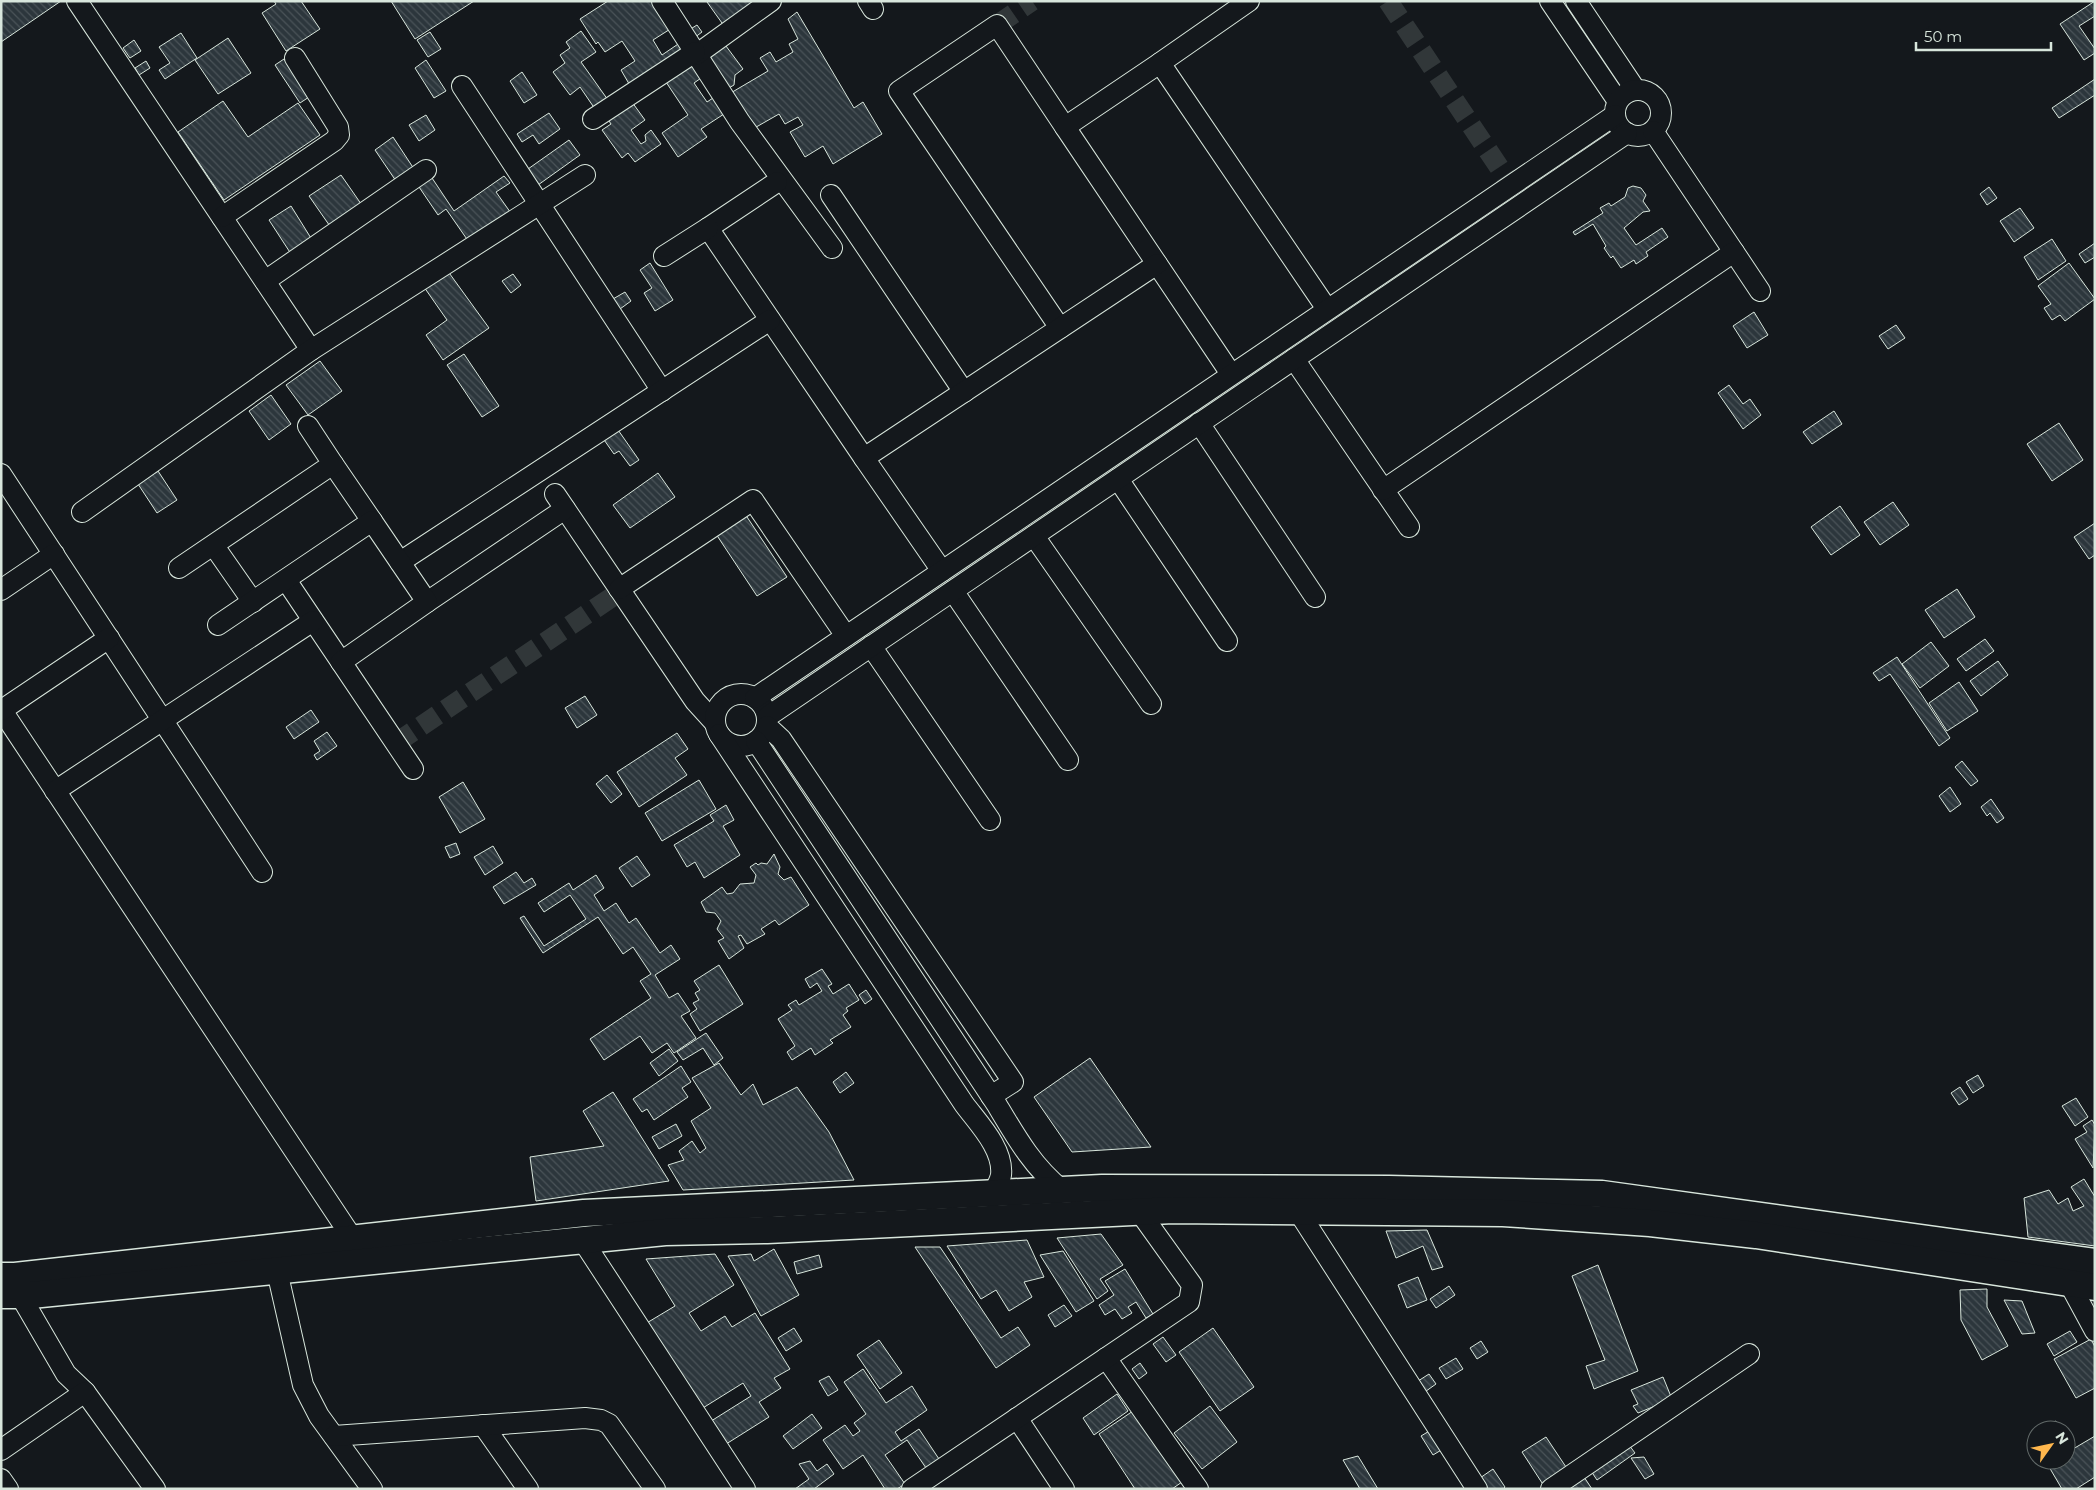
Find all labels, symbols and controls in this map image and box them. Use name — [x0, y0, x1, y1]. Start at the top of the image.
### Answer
scale bar — [1916, 20, 2051, 52]
text: 50 m — [1924, 27, 1962, 46]
north arrow — [2026, 1420, 2076, 1470]
text: N — [2051, 1428, 2073, 1448]

